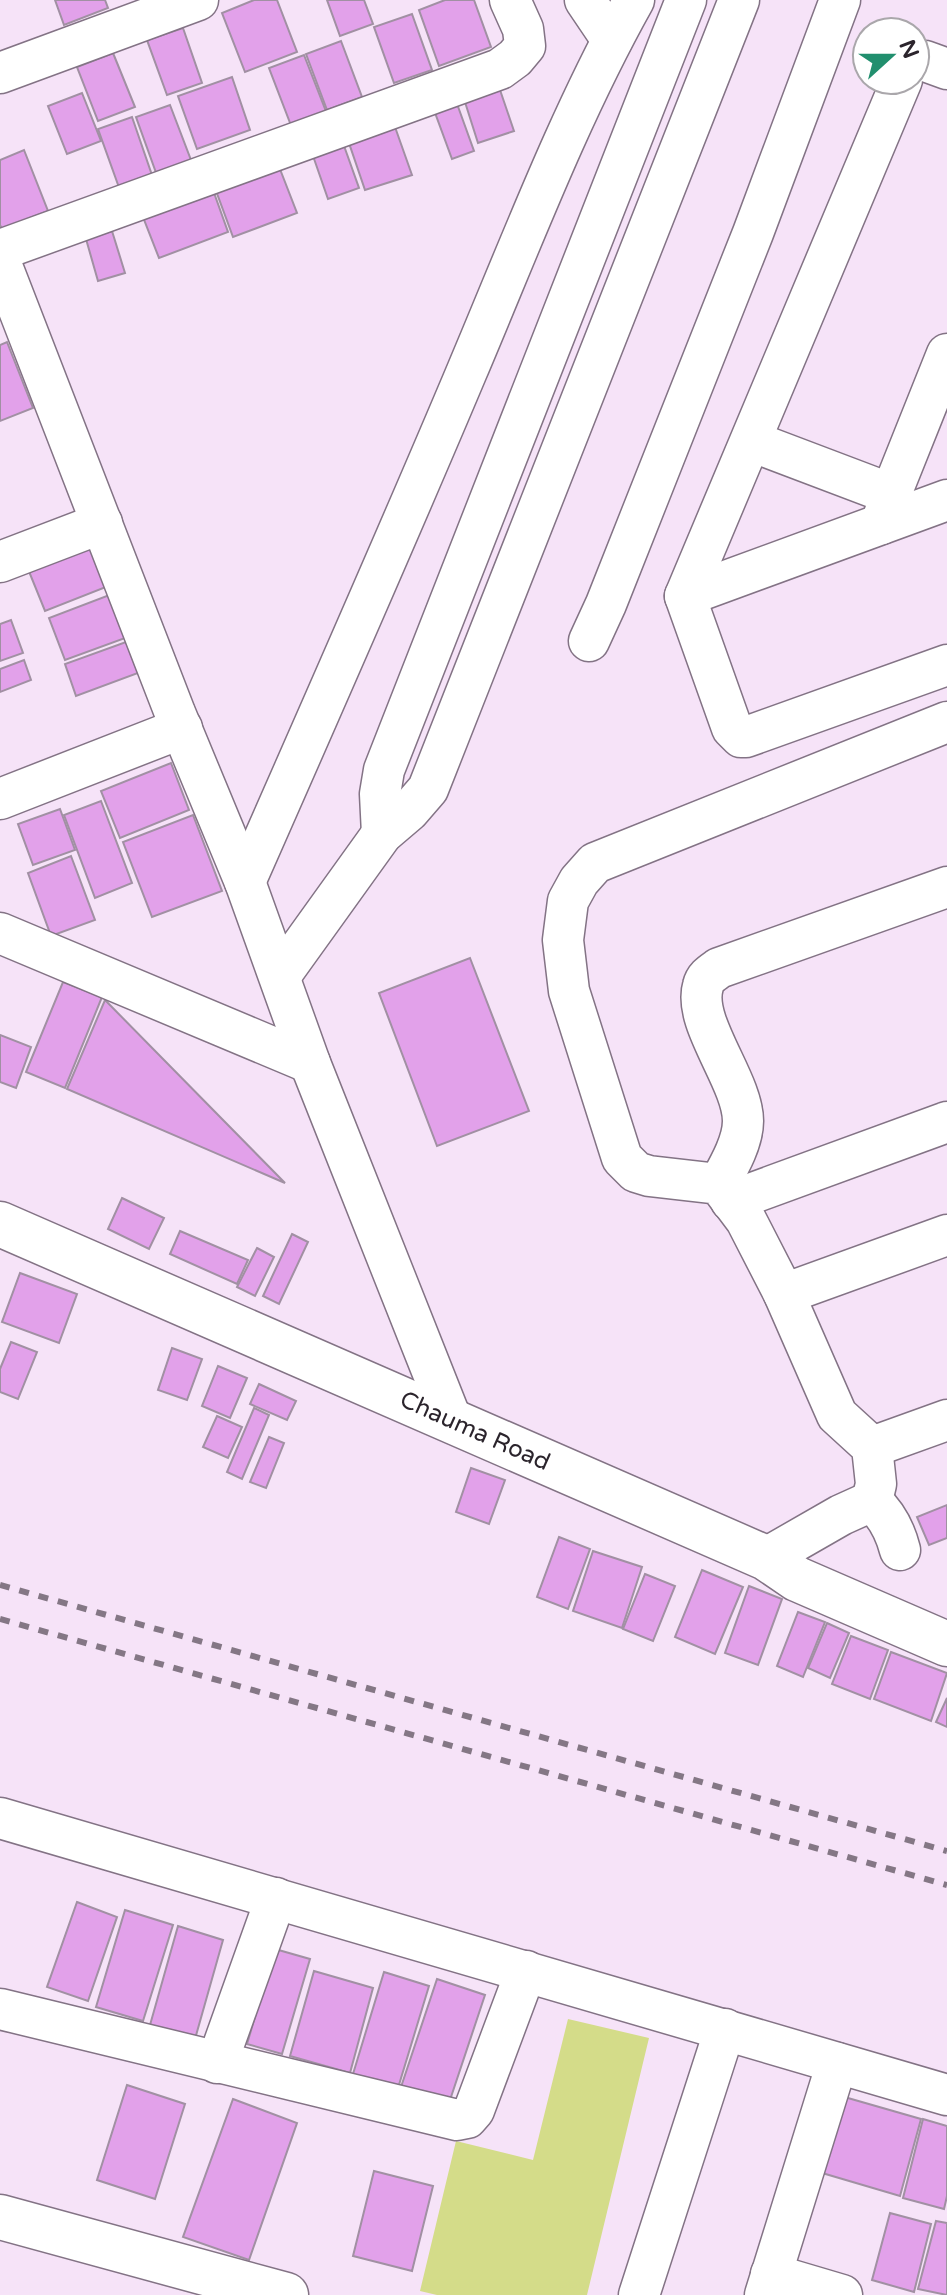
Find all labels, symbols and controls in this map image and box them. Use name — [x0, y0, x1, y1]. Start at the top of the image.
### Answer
north arrow — [851, 16, 931, 96]
text: N — [893, 36, 924, 62]
street label: Chauma Road — [395, 1385, 555, 1477]

